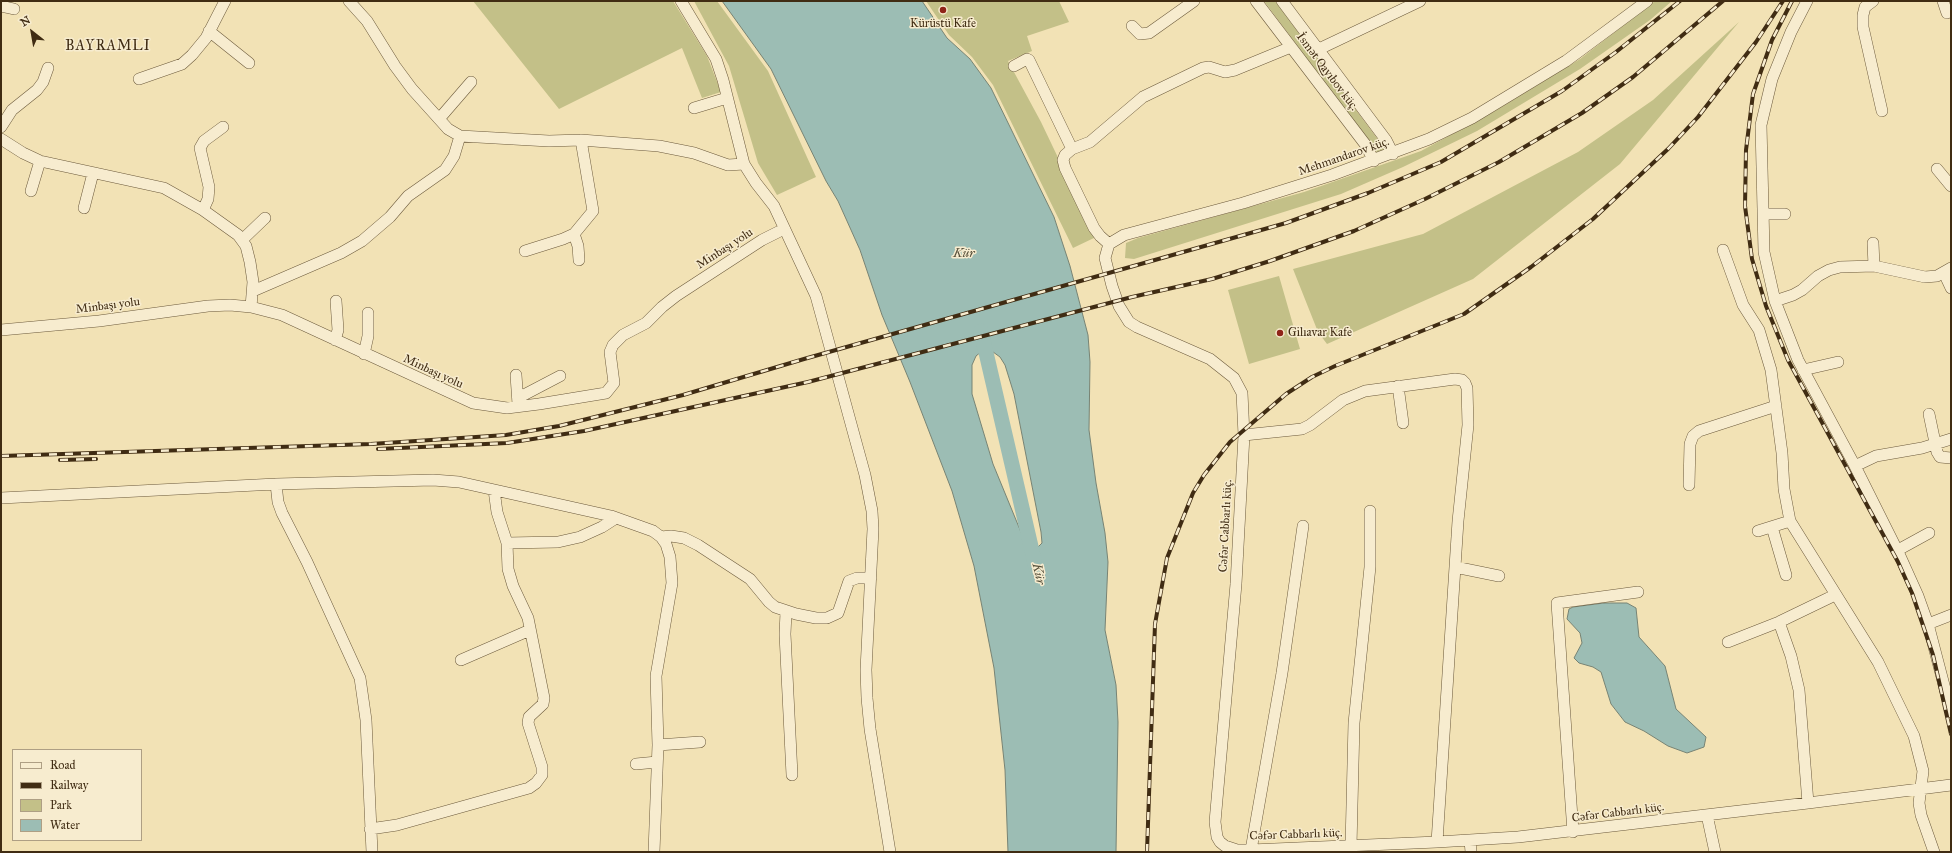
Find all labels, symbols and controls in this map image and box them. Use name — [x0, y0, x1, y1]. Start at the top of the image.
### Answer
marker: Kürüstü Kafe — [938, 5, 948, 15]
north arrow — [12, 12, 52, 52]
text: N — [18, 13, 33, 29]
place label: Kürüstü Kafe — [910, 17, 976, 31]
street label: İsmət Qayıbov küç. — [1293, 30, 1361, 114]
district label: BAYRAMLI — [65, 39, 151, 55]
street label: Mehmandarov küç. — [1297, 135, 1391, 179]
street label: Minbaşı yolu — [694, 225, 756, 273]
water label: Kür — [953, 246, 975, 262]
street label: Minbaşı yolu — [75, 295, 141, 317]
place label: Gilıavar Kafe — [1288, 326, 1352, 340]
marker: Gilıavar Kafe — [1275, 328, 1285, 338]
street label: Minbaşı yolu — [401, 352, 465, 392]
street label: Cəfər Cabbarlı küç. — [1216, 479, 1236, 573]
water label: Kür — [1028, 562, 1048, 586]
legend — [12, 749, 142, 841]
text: Road — [50, 758, 76, 772]
text: Railway — [50, 778, 88, 792]
text: Park — [50, 798, 72, 812]
street label: Cəfər Cabbarlı küç. — [1571, 800, 1665, 826]
text: Water — [50, 818, 80, 832]
street label: Cəfər Cabbarlı küç. — [1249, 826, 1343, 844]

